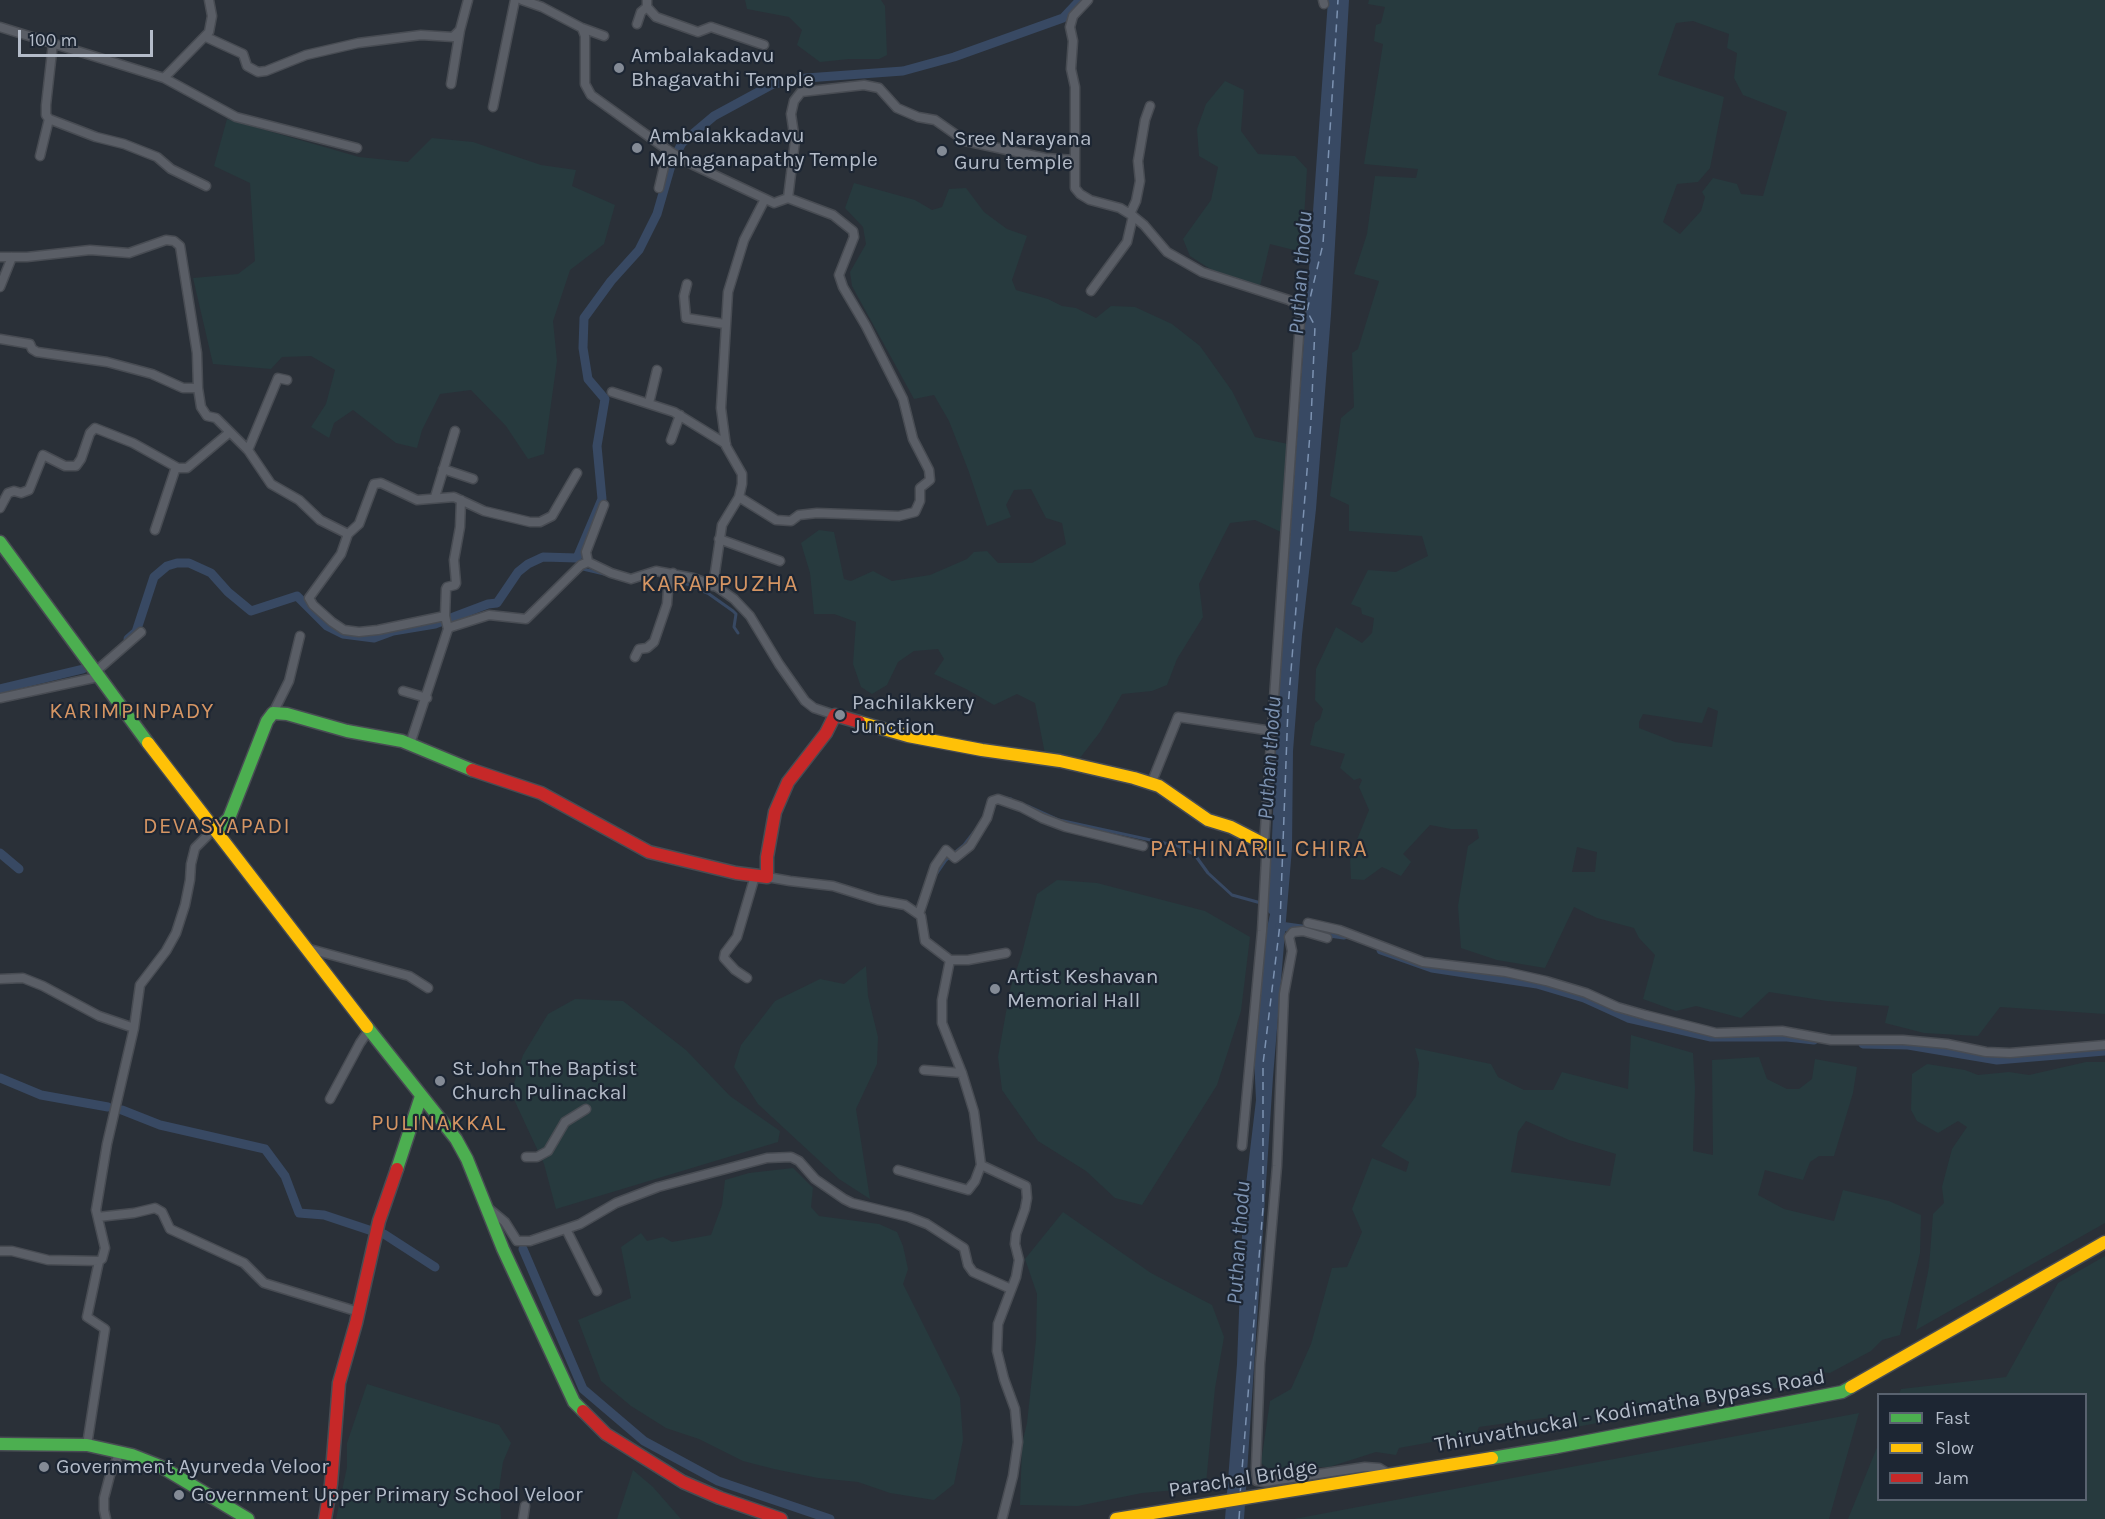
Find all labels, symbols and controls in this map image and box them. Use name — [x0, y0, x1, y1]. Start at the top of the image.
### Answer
scale bar — [21, 18, 156, 56]
text: 100 m — [29, 29, 77, 51]
place label: Ambalakadavu Bhagavathi Temple — [631, 43, 814, 93]
marker: Ambalakadavu Bhagavathi Temple — [612, 61, 626, 75]
place label: Ambalakkadavu Mahaganapathy Temple — [649, 123, 878, 173]
place label: Sree Narayana Guru temple — [954, 126, 1091, 176]
marker: Ambalakkadavu Mahaganapathy Temple — [630, 141, 644, 155]
marker: Sree Narayana Guru temple — [935, 144, 949, 158]
water label: Puthan thodu — [1284, 210, 1318, 336]
district label: KARAPPUZHA — [641, 570, 799, 598]
place label: Pachilakkery Junction — [852, 690, 974, 740]
water label: Puthan thodu — [1253, 695, 1287, 821]
district label: KARIMPINPADY — [49, 699, 215, 725]
marker: Pachilakkery Junction — [833, 708, 847, 722]
district label: DEVASYAPADI — [143, 814, 291, 840]
district label: PATHINARIL CHIRA — [1150, 835, 1368, 863]
place label: Artist Keshavan Memorial Hall — [1007, 964, 1158, 1014]
marker: Artist Keshavan Memorial Hall — [988, 982, 1002, 996]
place label: St John The Baptist Church Pulinackal — [452, 1056, 637, 1106]
marker: St John The Baptist Church Pulinackal — [433, 1074, 447, 1088]
district label: PULINAKKAL — [371, 1111, 507, 1137]
water label: Puthan thodu — [1222, 1180, 1256, 1306]
street label: Thiruvathuckal - Kodimatha Bypass Road — [1433, 1364, 1827, 1458]
legend — [1877, 1393, 2087, 1501]
text: Fast — [1935, 1407, 1970, 1429]
text: Slow — [1935, 1437, 1974, 1459]
place label: Government Ayurveda Veloor — [56, 1454, 329, 1480]
street label: Parachal Bridge — [1167, 1455, 1319, 1503]
marker: Government Ayurveda Veloor — [37, 1460, 51, 1474]
text: Jam — [1935, 1467, 1969, 1489]
place label: Government Upper Primary School Veloor — [191, 1482, 583, 1508]
marker: Government Upper Primary School Veloor — [172, 1488, 186, 1502]

